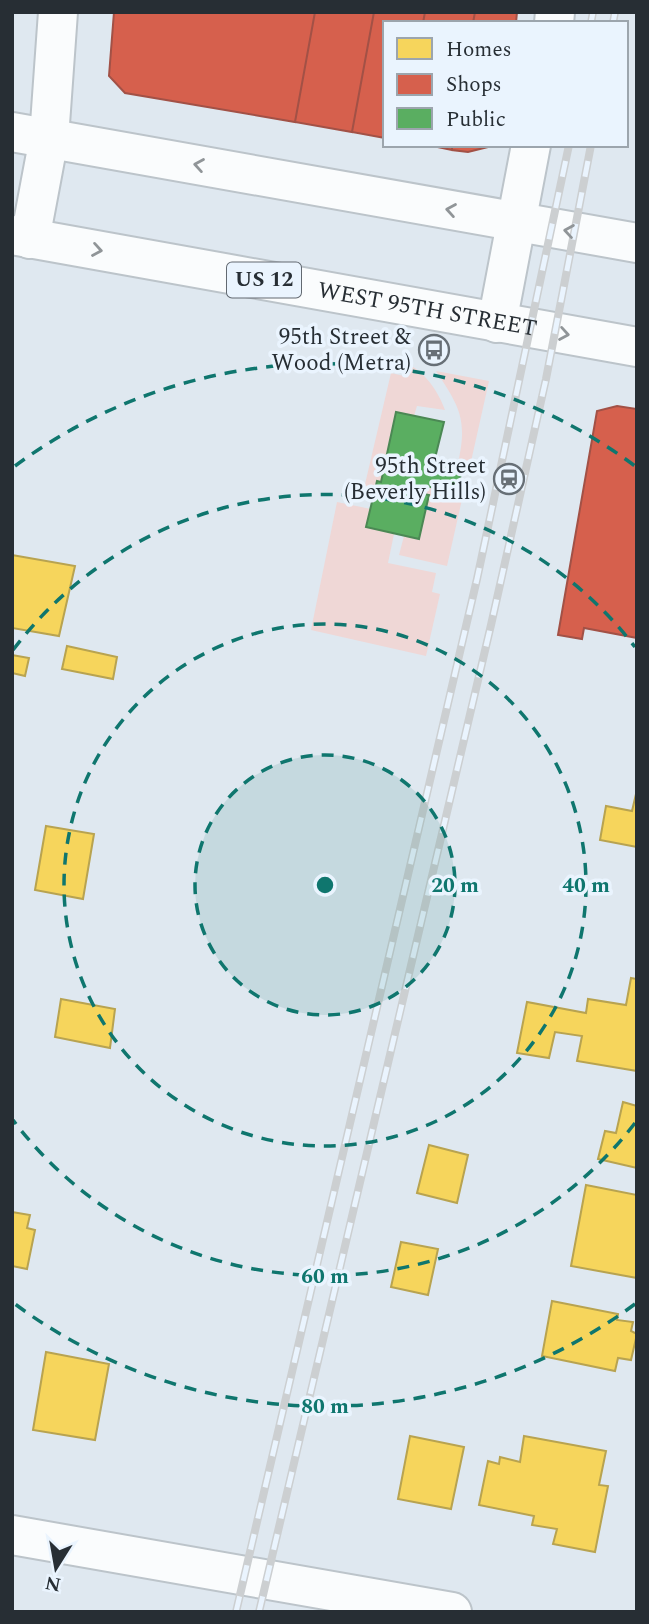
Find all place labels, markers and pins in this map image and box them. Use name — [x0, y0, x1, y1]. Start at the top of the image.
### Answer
place label: 95th Street & Wood (Metra) — [272, 320, 411, 381]
bus stop icon: 95th Street & Wood (Metra) — [417, 333, 451, 367]
place label: 95th Street (Beverly Hills) — [344, 449, 486, 510]
station icon: 95th Street (Beverly Hills) — [492, 462, 526, 496]
centre of rings — [313, 873, 337, 897]

